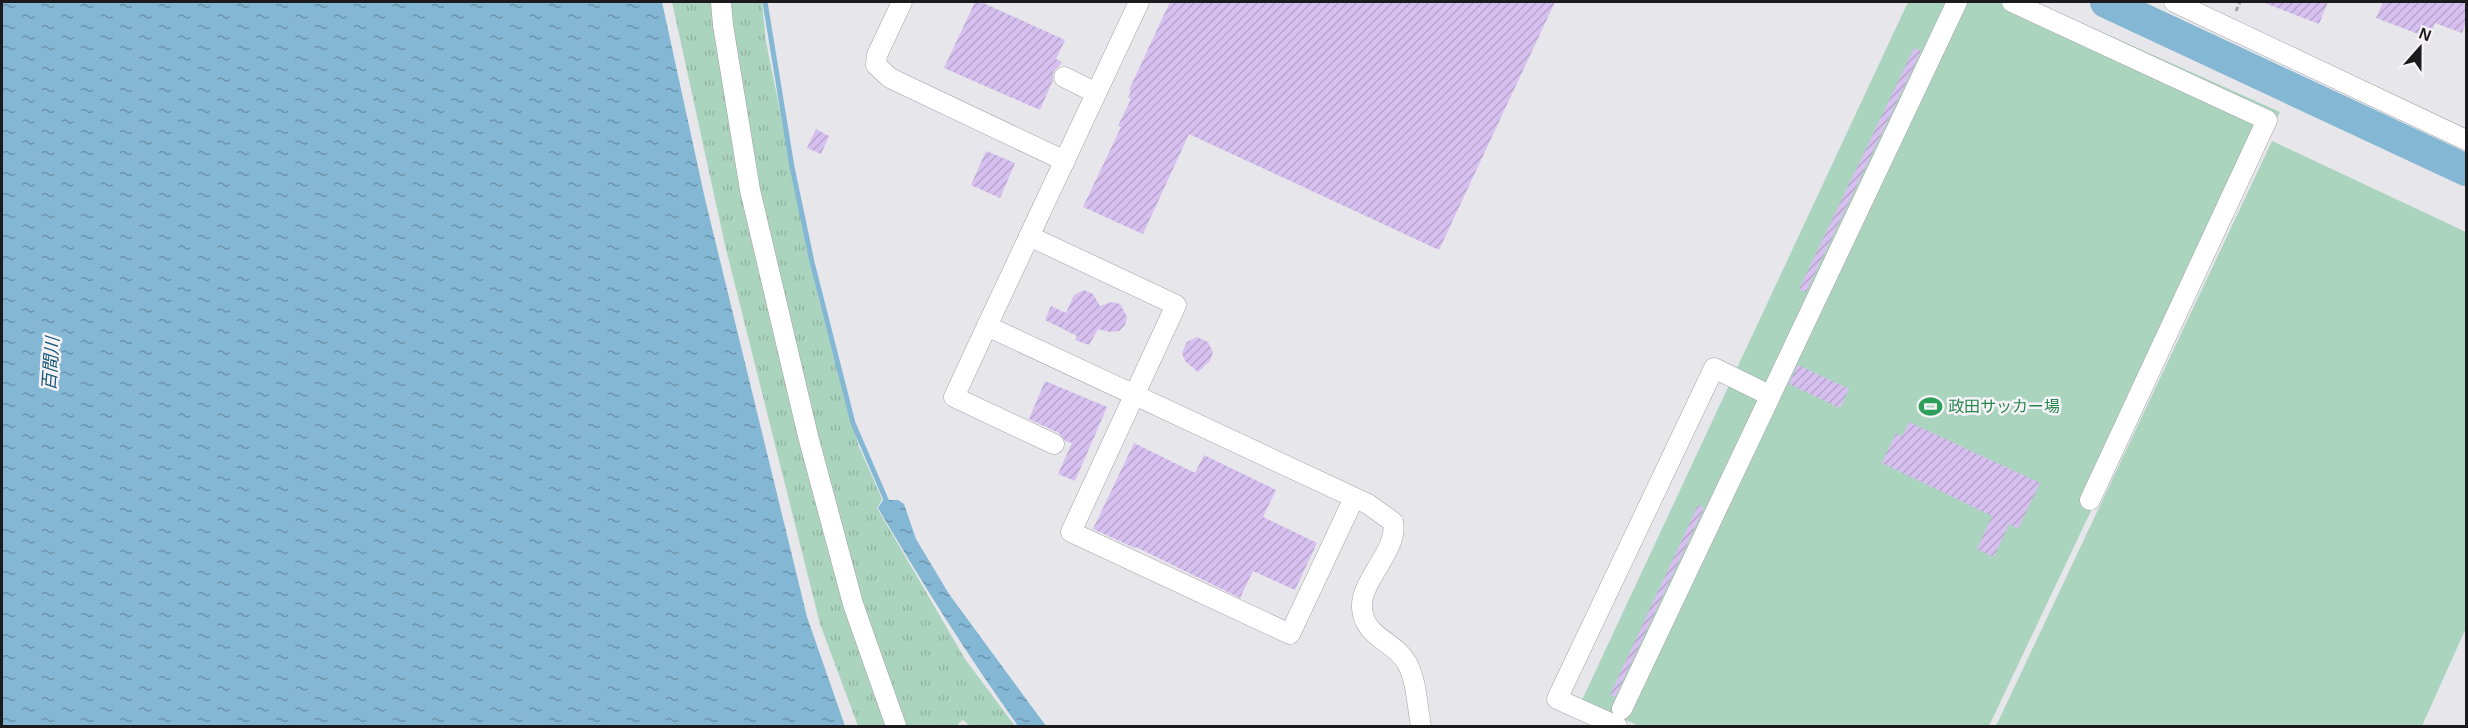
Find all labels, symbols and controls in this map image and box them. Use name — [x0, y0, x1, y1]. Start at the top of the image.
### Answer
north arrow — [2390, 18, 2450, 78]
text: N — [2417, 24, 2434, 44]
water label: 百間川 — [39, 334, 63, 392]
sports icon: 政田サッカー場 — [1917, 393, 1943, 419]
place label: 政田サッカー場 — [1948, 398, 2060, 415]

